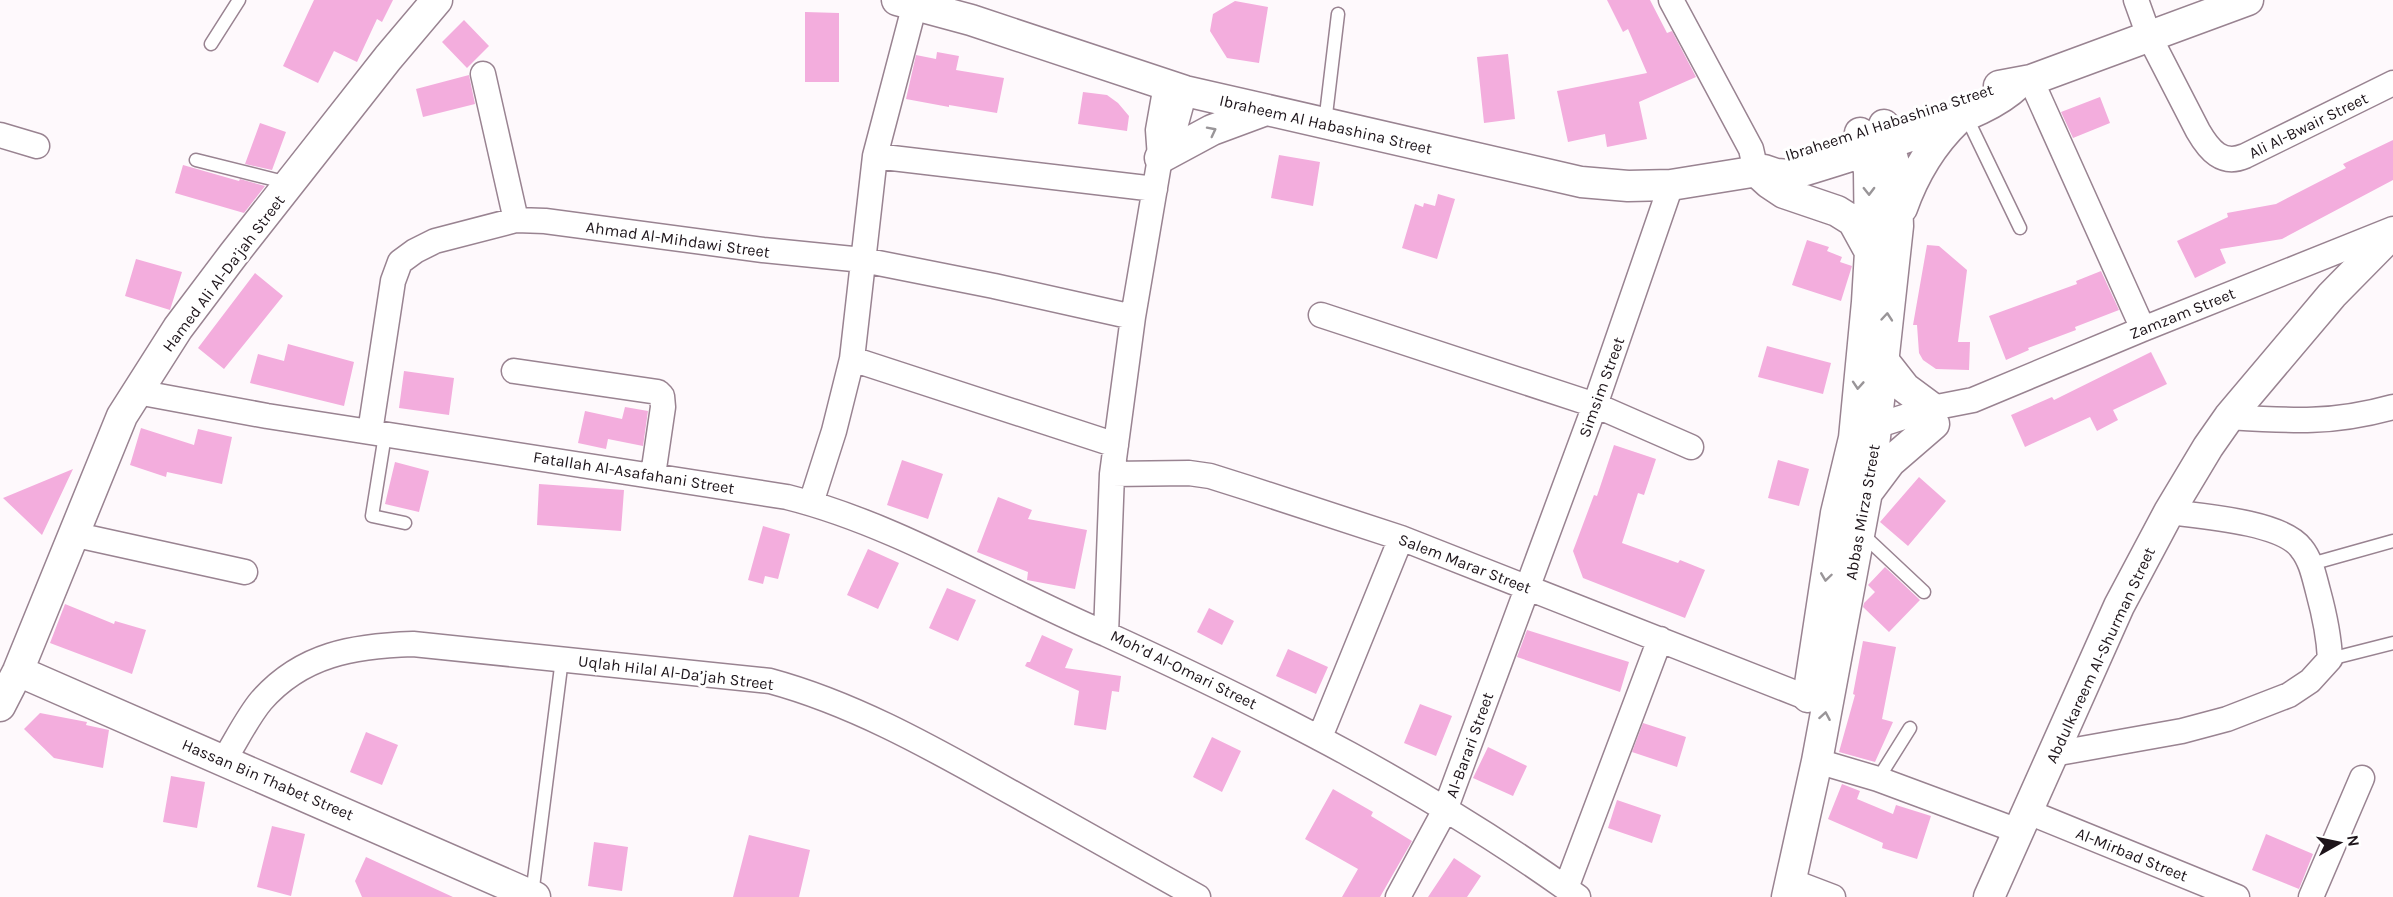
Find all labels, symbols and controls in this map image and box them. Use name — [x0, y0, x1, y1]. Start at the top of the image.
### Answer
street label: Ibraheem Al Habashina Street — [1783, 80, 1996, 165]
street label: Ali Al-Bwair Street — [2246, 88, 2371, 163]
street label: Ibraheem Al Habashina Street — [1218, 91, 1434, 158]
one-way arrow — [1206, 126, 1217, 138]
one-way arrow — [1863, 186, 1875, 195]
street label: Hamed Ali Al-Da’jah Street — [158, 191, 289, 355]
street label: Ahmad Al-Mihdawi Street — [585, 217, 771, 262]
street label: Zamzam Street — [2127, 284, 2238, 343]
one-way arrow — [1880, 312, 1893, 321]
street label: Simsim Street — [1575, 334, 1628, 440]
one-way arrow — [1852, 380, 1865, 389]
street label: Abbas Mirza Street — [1841, 443, 1884, 581]
street label: Fatallah Al-Asafahani Street — [532, 447, 736, 498]
street label: Salem Marar Street — [1396, 529, 1534, 597]
street label: Abdulkareem Al-Shurman Street — [2042, 544, 2159, 766]
one-way arrow — [1821, 572, 1833, 582]
street label: Moh’d Al-Omari Street — [1108, 626, 1260, 713]
street label: Uqlah Hilal Al-Da’jah Street — [577, 651, 775, 694]
street label: Al-Barari Street — [1442, 690, 1497, 801]
one-way arrow — [1818, 712, 1831, 722]
street label: Hassan Bin Thabet Street — [179, 735, 357, 824]
north arrow — [2309, 813, 2369, 873]
street label: Al-Mirbad Street — [2073, 823, 2190, 886]
text: N — [2343, 834, 2364, 848]

